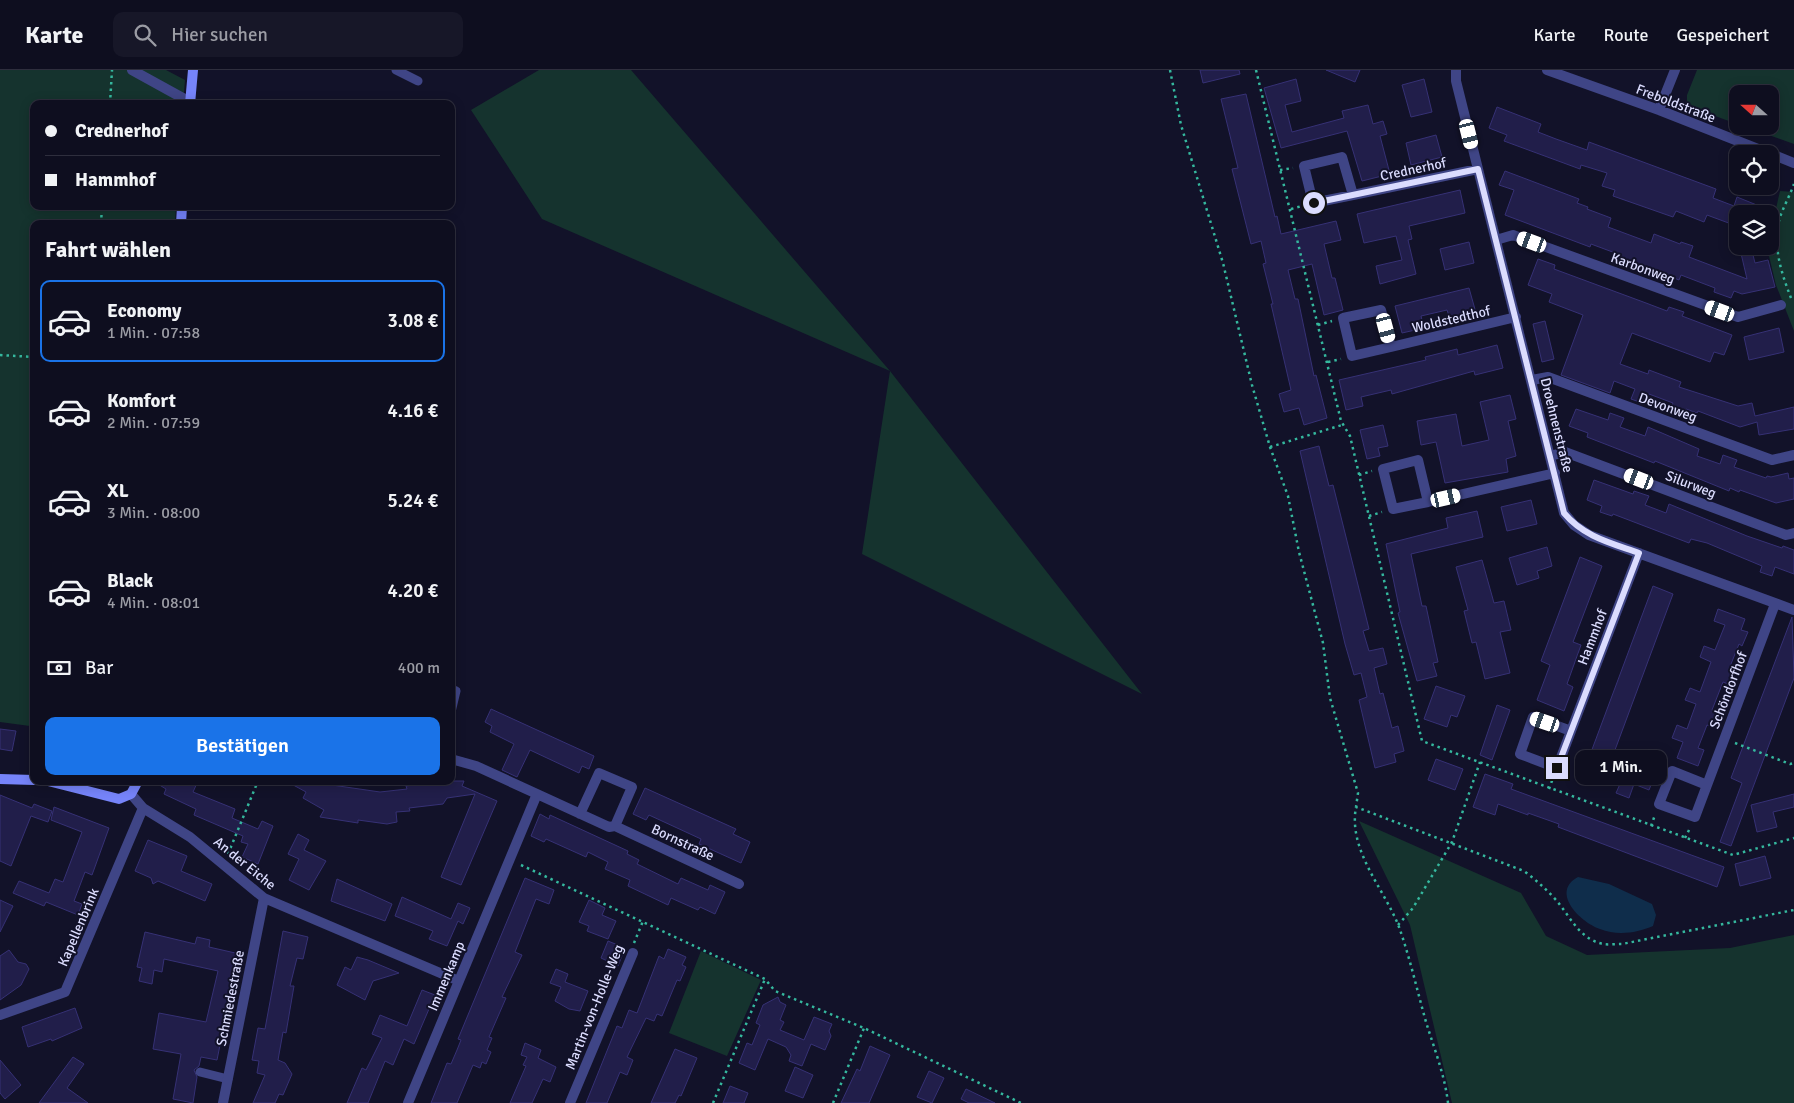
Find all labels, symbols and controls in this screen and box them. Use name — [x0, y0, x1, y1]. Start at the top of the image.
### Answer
search box — [113, 12, 463, 57]
text: Karte — [25, 20, 83, 50]
icon: search — [131, 21, 159, 49]
text: Hier suchen — [171, 23, 268, 47]
text: Karte — [1534, 24, 1576, 46]
text: Route — [1604, 24, 1649, 46]
text: Gespeichert — [1677, 24, 1769, 46]
street label: Freboldstraße — [1634, 80, 1718, 126]
north arrow — [1729, 85, 1779, 135]
map controls — [1729, 85, 1779, 255]
car — [1458, 118, 1479, 150]
text: Crednerhof — [75, 119, 168, 143]
button: locate — [1729, 145, 1779, 195]
street label: Crednerhof — [1379, 154, 1449, 185]
text: Hammhof — [75, 168, 156, 192]
route start — [1303, 192, 1325, 214]
button: layers — [1729, 205, 1779, 255]
car — [1515, 230, 1548, 254]
text: Fahrt wählen — [45, 236, 171, 263]
street label: Karbonweg — [1608, 249, 1677, 288]
icon: car — [47, 299, 92, 344]
text: Economy — [107, 299, 181, 323]
car — [1703, 299, 1736, 323]
street label: Woldstedthof — [1410, 302, 1493, 337]
text: 3.08 € — [388, 309, 438, 333]
car — [1374, 312, 1397, 344]
text: 1 Min. · 07:58 — [107, 323, 200, 343]
street label: Droehnenstraße — [1537, 376, 1577, 474]
icon: car — [47, 389, 92, 434]
text: Komfort — [107, 389, 176, 413]
street label: Devonweg — [1636, 389, 1699, 426]
text: 4.16 € — [388, 399, 438, 423]
text: 2 Min. · 07:59 — [107, 413, 200, 433]
car — [1622, 467, 1655, 491]
street label: Silurweg — [1663, 467, 1719, 502]
icon: car — [47, 479, 92, 524]
text: XL — [107, 479, 129, 503]
car — [1429, 487, 1462, 509]
text: 5.24 € — [388, 489, 438, 513]
text: 3 Min. · 08:00 — [107, 503, 200, 523]
icon: car — [47, 569, 92, 614]
text: Black — [107, 569, 153, 593]
text: 4.20 € — [388, 579, 438, 603]
text: 4 Min. · 08:01 — [107, 593, 200, 613]
street label: Hammhof — [1574, 606, 1611, 667]
street label: Schöndorfhof — [1706, 648, 1751, 731]
icon: cash — [45, 654, 73, 682]
text: Bar — [85, 656, 113, 680]
text: 400 m — [398, 658, 440, 678]
car — [1528, 710, 1561, 734]
button: Bestätigen — [45, 717, 440, 775]
callout: 1 Min. — [1574, 750, 1667, 786]
route end — [1546, 757, 1568, 779]
text: 1 Min. — [1600, 757, 1643, 777]
street label: Bornstraße — [649, 820, 717, 864]
street label: An der Eiche — [210, 833, 279, 894]
street label: Kapellenbrink — [54, 885, 103, 969]
street label: Immenkamp — [424, 939, 469, 1013]
street label: Martin-von-Holle-Weg — [562, 942, 627, 1072]
street label: Schmiedestraße — [213, 949, 248, 1048]

